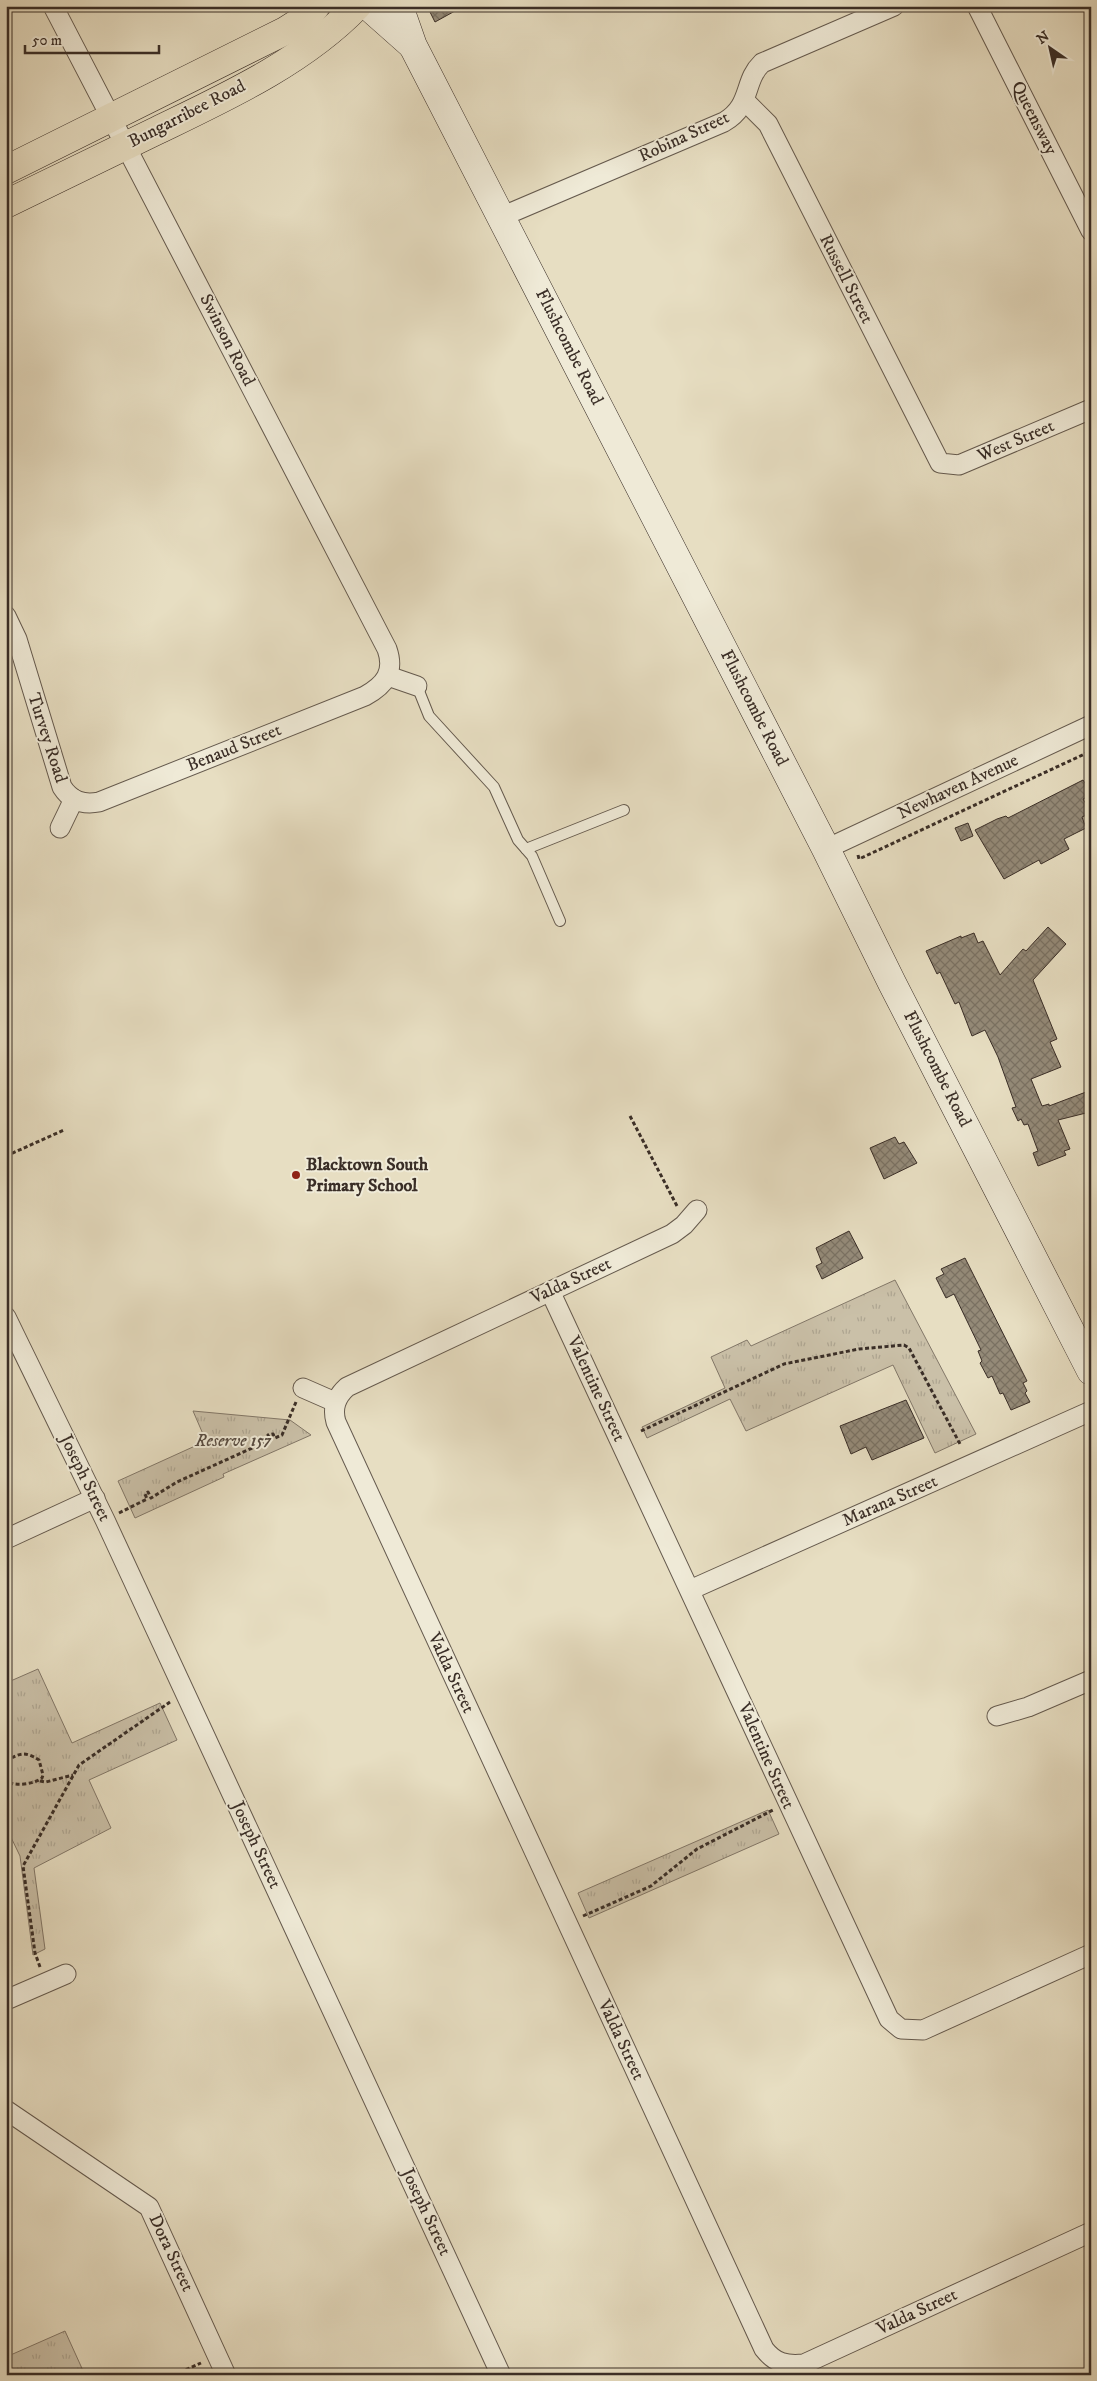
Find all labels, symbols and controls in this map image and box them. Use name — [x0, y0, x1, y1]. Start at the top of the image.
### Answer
scale bar — [25, 22, 159, 54]
north arrow — [1024, 22, 1074, 72]
text: N — [1033, 27, 1054, 49]
text: 50 m — [32, 31, 62, 50]
street label: Bungarribee Road — [125, 75, 249, 153]
street label: Queensway — [1006, 77, 1062, 159]
street label: Robina Street — [635, 106, 733, 168]
street label: Russell Street — [814, 231, 878, 328]
street label: Flushcombe Road — [530, 285, 608, 409]
street label: Swinson Road — [194, 290, 260, 390]
street label: West Street — [973, 415, 1058, 467]
street label: Flushcombe Road — [715, 646, 793, 770]
street label: Turvey Road — [22, 690, 72, 786]
street label: Benaud Street — [184, 719, 285, 777]
street label: Newhaven Avenue — [894, 749, 1022, 825]
street label: Flushcombe Road — [898, 1007, 976, 1131]
place label: Blacktown South Primary School — [306, 1154, 429, 1197]
marker: Blacktown South Primary School — [290, 1169, 302, 1181]
street label: Valda Street — [526, 1253, 615, 1310]
street label: Valentine Street — [562, 1332, 630, 1445]
street label: Joseph Street — [54, 1429, 116, 1525]
park label: Reserve 157 — [194, 1430, 271, 1452]
street label: Marana Street — [839, 1470, 941, 1532]
street label: Valda Street — [422, 1628, 479, 1717]
street label: Valentine Street — [732, 1699, 799, 1813]
street label: Joseph Street — [225, 1796, 286, 1892]
street label: Valda Street — [592, 1995, 649, 2084]
street label: Joseph Street — [395, 2163, 456, 2259]
street label: Dora Street — [144, 2211, 199, 2295]
street label: Valda Street — [872, 2284, 961, 2341]

